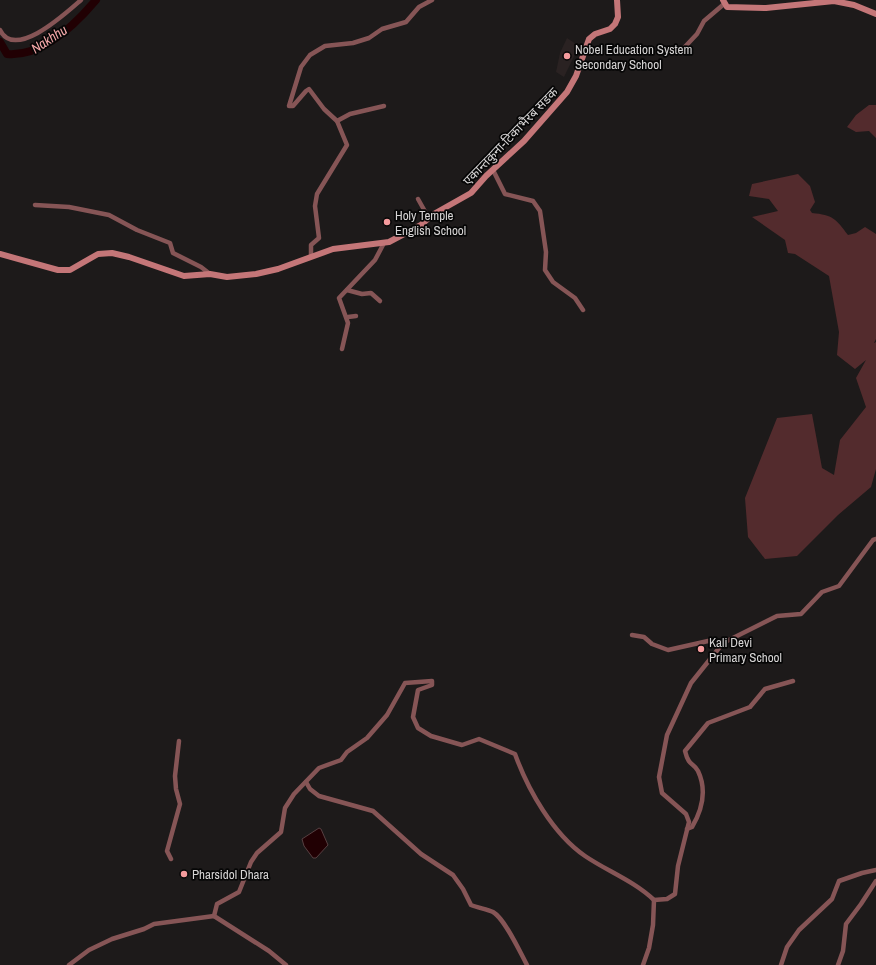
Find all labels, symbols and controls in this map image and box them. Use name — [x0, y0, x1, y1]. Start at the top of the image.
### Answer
water label: Nakhhu — [28, 20, 71, 57]
place label: Nobel Education System Secondary School — [575, 41, 692, 73]
marker: Nobel Education System Secondary School — [562, 51, 572, 61]
street label: एकान्तकुना-टिकाभैरब सडक — [459, 83, 562, 189]
place label: Holy Temple English School — [395, 207, 466, 239]
marker: Holy Temple English School — [382, 217, 392, 227]
place label: Kali Devi Primary School — [709, 634, 782, 666]
marker: Kali Devi Primary School — [696, 644, 706, 654]
place label: Pharsidol Dhara — [192, 866, 269, 883]
marker: Pharsidol Dhara — [179, 869, 189, 879]

